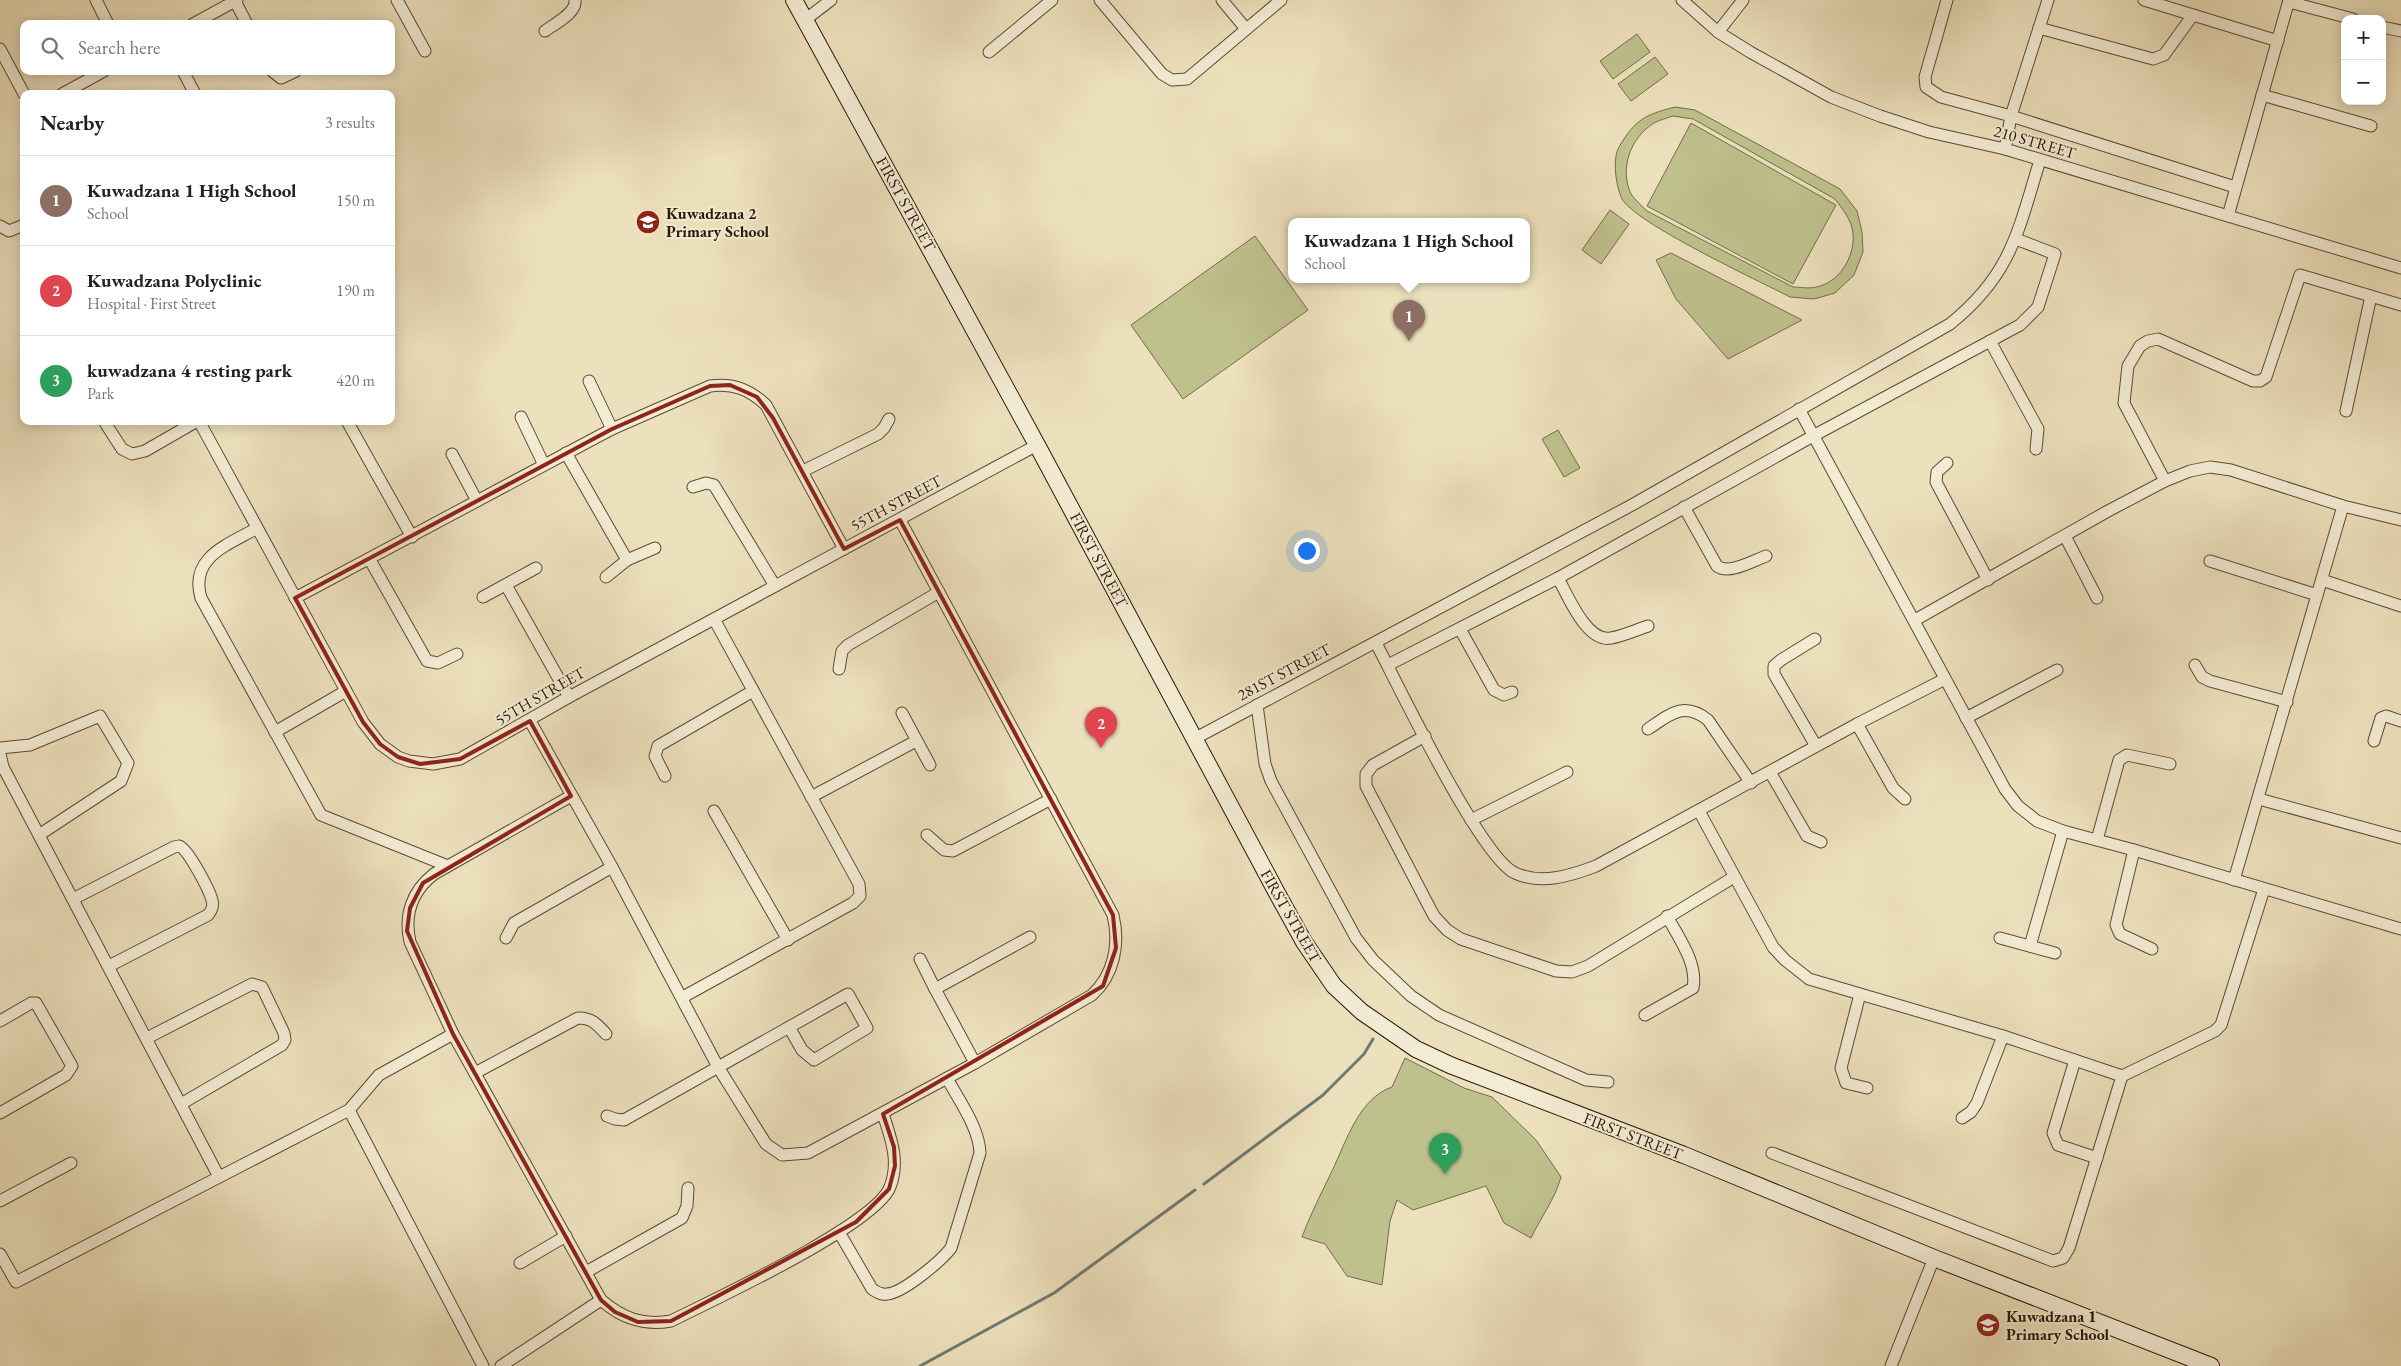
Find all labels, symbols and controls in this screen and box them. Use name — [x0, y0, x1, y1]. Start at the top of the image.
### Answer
map controls — [2341, 15, 2386, 105]
button: + — [2341, 15, 2386, 60]
search box — [20, 20, 395, 75]
icon: search — [38, 34, 66, 62]
text: Search here — [78, 35, 160, 60]
button: − — [2341, 60, 2386, 105]
text: Nearby — [40, 109, 104, 136]
text: 3 results — [325, 112, 375, 133]
street label: 210 STREET — [1991, 120, 2079, 164]
street label: FIRST STREET — [871, 153, 941, 255]
text: Kuwadzana 1 High School — [87, 178, 297, 203]
text: 1 — [52, 190, 60, 211]
text: 150 m — [336, 190, 375, 211]
text: School — [87, 203, 129, 224]
place label: Kuwadzana 2 Primary School — [666, 203, 769, 242]
school or university icon: Kuwadzana 2 Primary School — [635, 209, 661, 235]
popup — [1288, 218, 1530, 283]
text: Kuwadzana 1 High School — [1304, 228, 1514, 253]
text: School — [1304, 253, 1346, 274]
text: Kuwadzana Polyclinic — [87, 268, 261, 293]
text: 2 — [52, 280, 60, 301]
text: 190 m — [336, 280, 375, 301]
text: Hospital · First Street — [87, 293, 216, 314]
pin: 1 — [1393, 300, 1425, 341]
text: kuwadzana 4 resting park — [87, 358, 292, 383]
text: 3 — [52, 370, 60, 391]
text: 420 m — [336, 370, 375, 391]
text: Park — [87, 383, 114, 404]
street label: 55TH STREET — [847, 470, 946, 536]
street label: FIRST STREET — [1065, 509, 1133, 611]
your location — [1294, 538, 1320, 564]
street label: 281ST STREET — [1234, 638, 1335, 705]
street label: 55TH STREET — [491, 662, 589, 730]
pin: 2 — [1085, 707, 1117, 748]
street label: FIRST STREET — [1256, 865, 1326, 967]
street label: FIRST STREET — [1580, 1107, 1686, 1165]
pin: 3 — [1429, 1133, 1461, 1174]
place label: Kuwadzana 1 Primary School — [2006, 1306, 2109, 1345]
school or university icon: Kuwadzana 1 Primary School — [1975, 1312, 2001, 1338]

